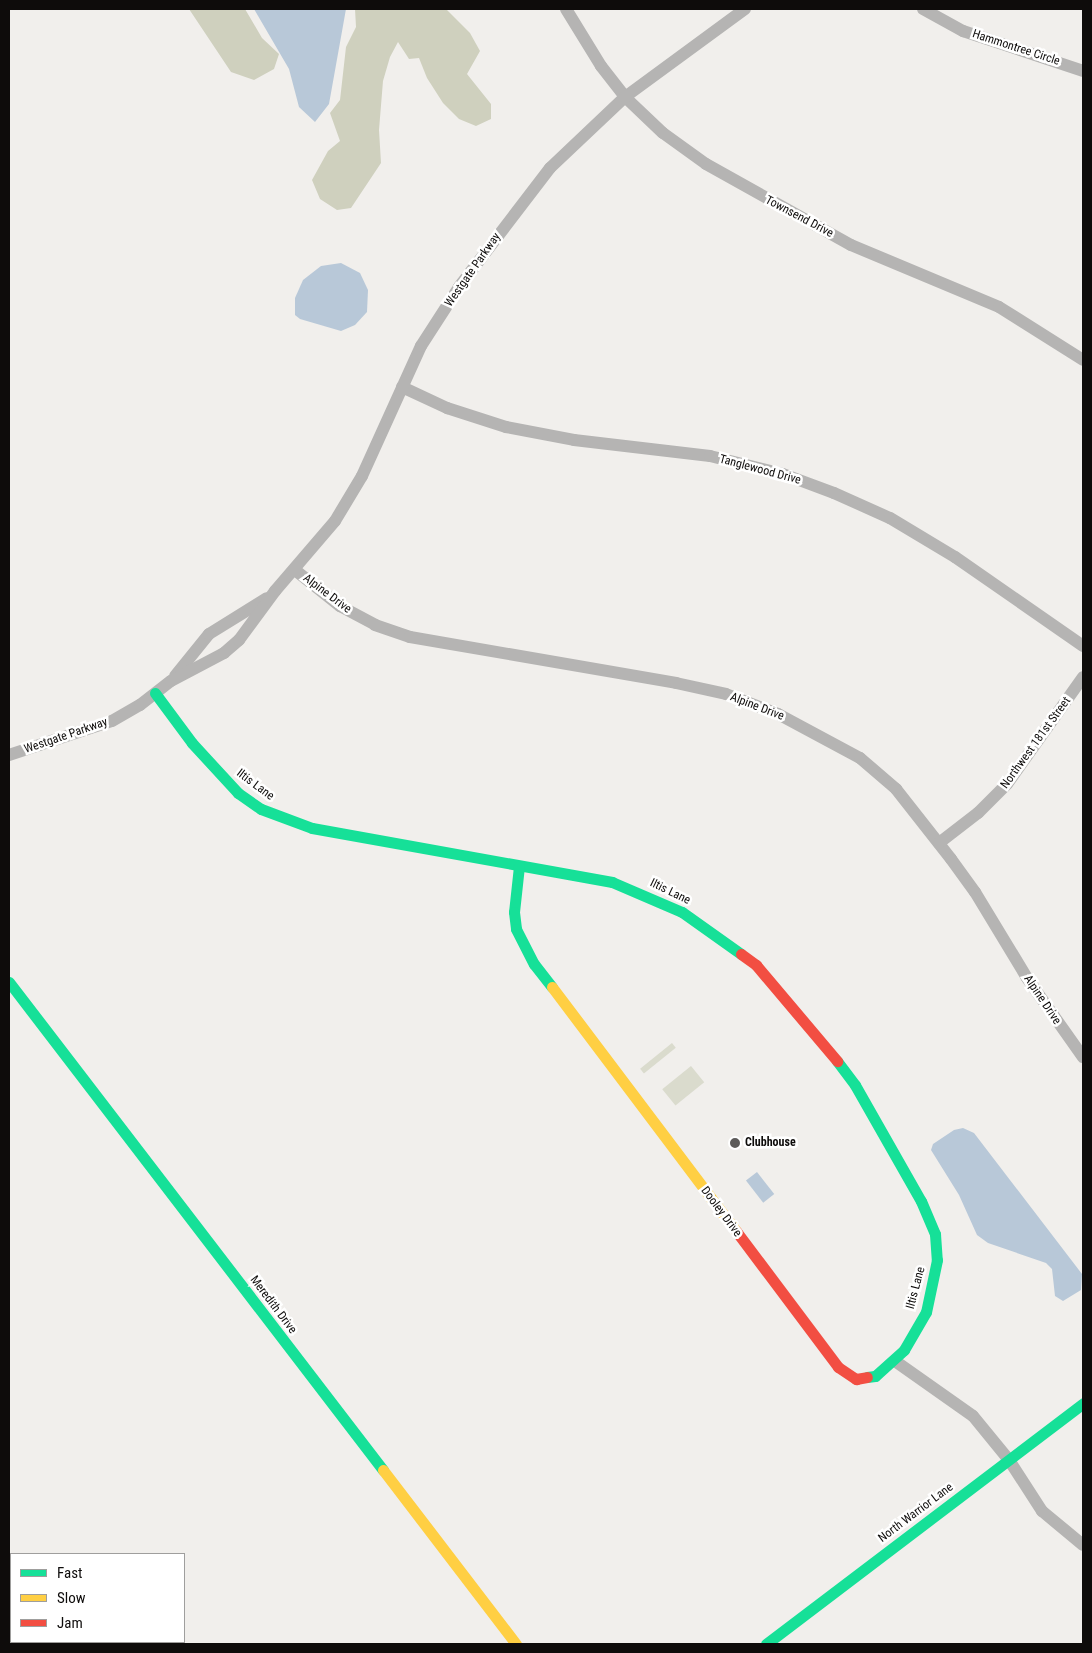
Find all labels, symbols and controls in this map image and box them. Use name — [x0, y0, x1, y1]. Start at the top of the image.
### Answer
street label: Hammontree Circle — [970, 27, 1062, 69]
street label: Townsend Drive — [763, 193, 835, 241]
street label: Westgate Parkway — [442, 230, 504, 310]
street label: Tanglewood Drive — [718, 452, 802, 488]
street label: Alpine Drive — [300, 571, 354, 617]
street label: Alpine Drive — [728, 690, 786, 724]
street label: Northwest 181st Street — [998, 694, 1074, 792]
street label: Westgate Parkway — [22, 715, 110, 757]
street label: Iltis Lane — [233, 766, 277, 804]
street label: Iltis Lane — [647, 876, 693, 908]
street label: Alpine Drive — [1020, 973, 1064, 1027]
place label: Clubhouse — [745, 1136, 796, 1150]
marker: Clubhouse — [729, 1137, 741, 1149]
street label: Dooley Drive — [698, 1184, 744, 1240]
street label: Iltis Lane — [903, 1265, 929, 1311]
street label: Meredith Drive — [247, 1273, 299, 1337]
street label: North Warrior Lane — [876, 1480, 956, 1546]
legend — [10, 1553, 185, 1643]
text: Fast — [57, 1564, 82, 1582]
text: Slow — [57, 1589, 86, 1607]
text: Jam — [57, 1614, 83, 1632]

